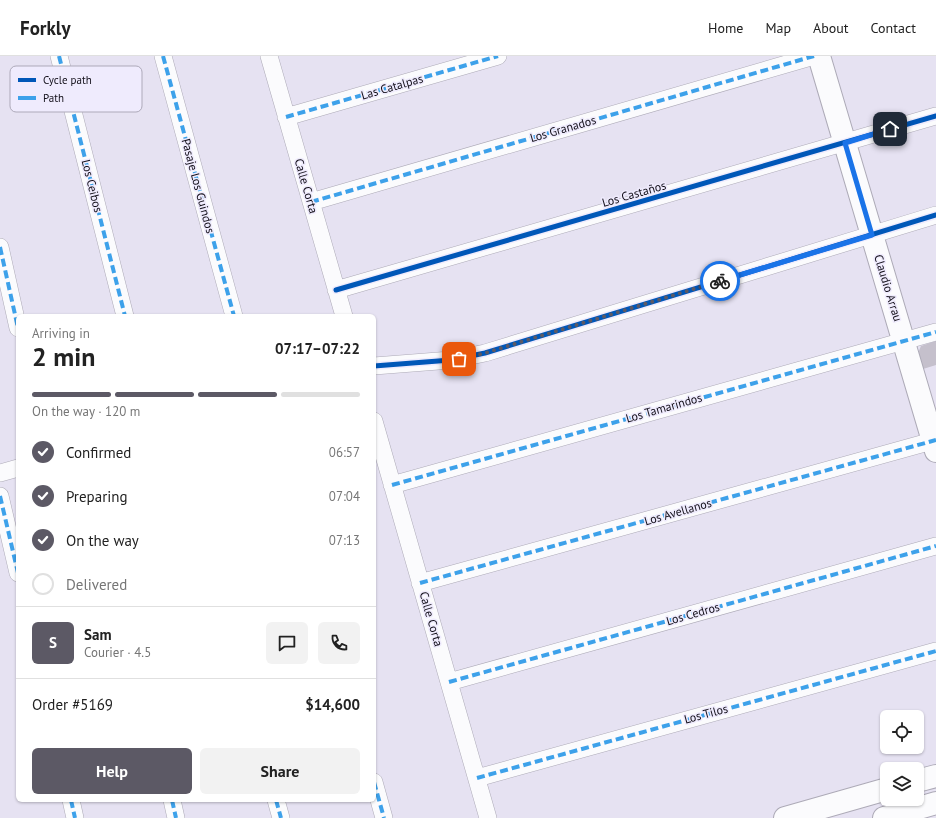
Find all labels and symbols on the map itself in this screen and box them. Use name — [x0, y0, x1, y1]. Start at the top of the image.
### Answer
legend — [10, 66, 142, 112]
street label: Las Catalpas — [359, 71, 425, 103]
text: Cycle path — [43, 73, 92, 87]
text: Path — [43, 91, 64, 105]
street label: Los Granados — [528, 112, 598, 145]
pin — [873, 112, 907, 146]
street label: Pasaje Los Guindos — [179, 137, 218, 235]
street label: Calle Corta — [292, 157, 321, 215]
street label: Los Ceibos — [79, 158, 106, 214]
street label: Los Castaños — [600, 177, 668, 210]
street label: Claudio Arrau — [871, 253, 906, 323]
courier — [700, 261, 740, 301]
pin — [442, 342, 476, 376]
street label: Los Tamarindos — [624, 389, 704, 426]
street label: Los Avellanos — [643, 495, 713, 528]
street label: Calle Corta — [417, 590, 446, 648]
street label: Los Cedros — [664, 599, 721, 628]
street label: Los Tilos — [682, 700, 729, 727]

